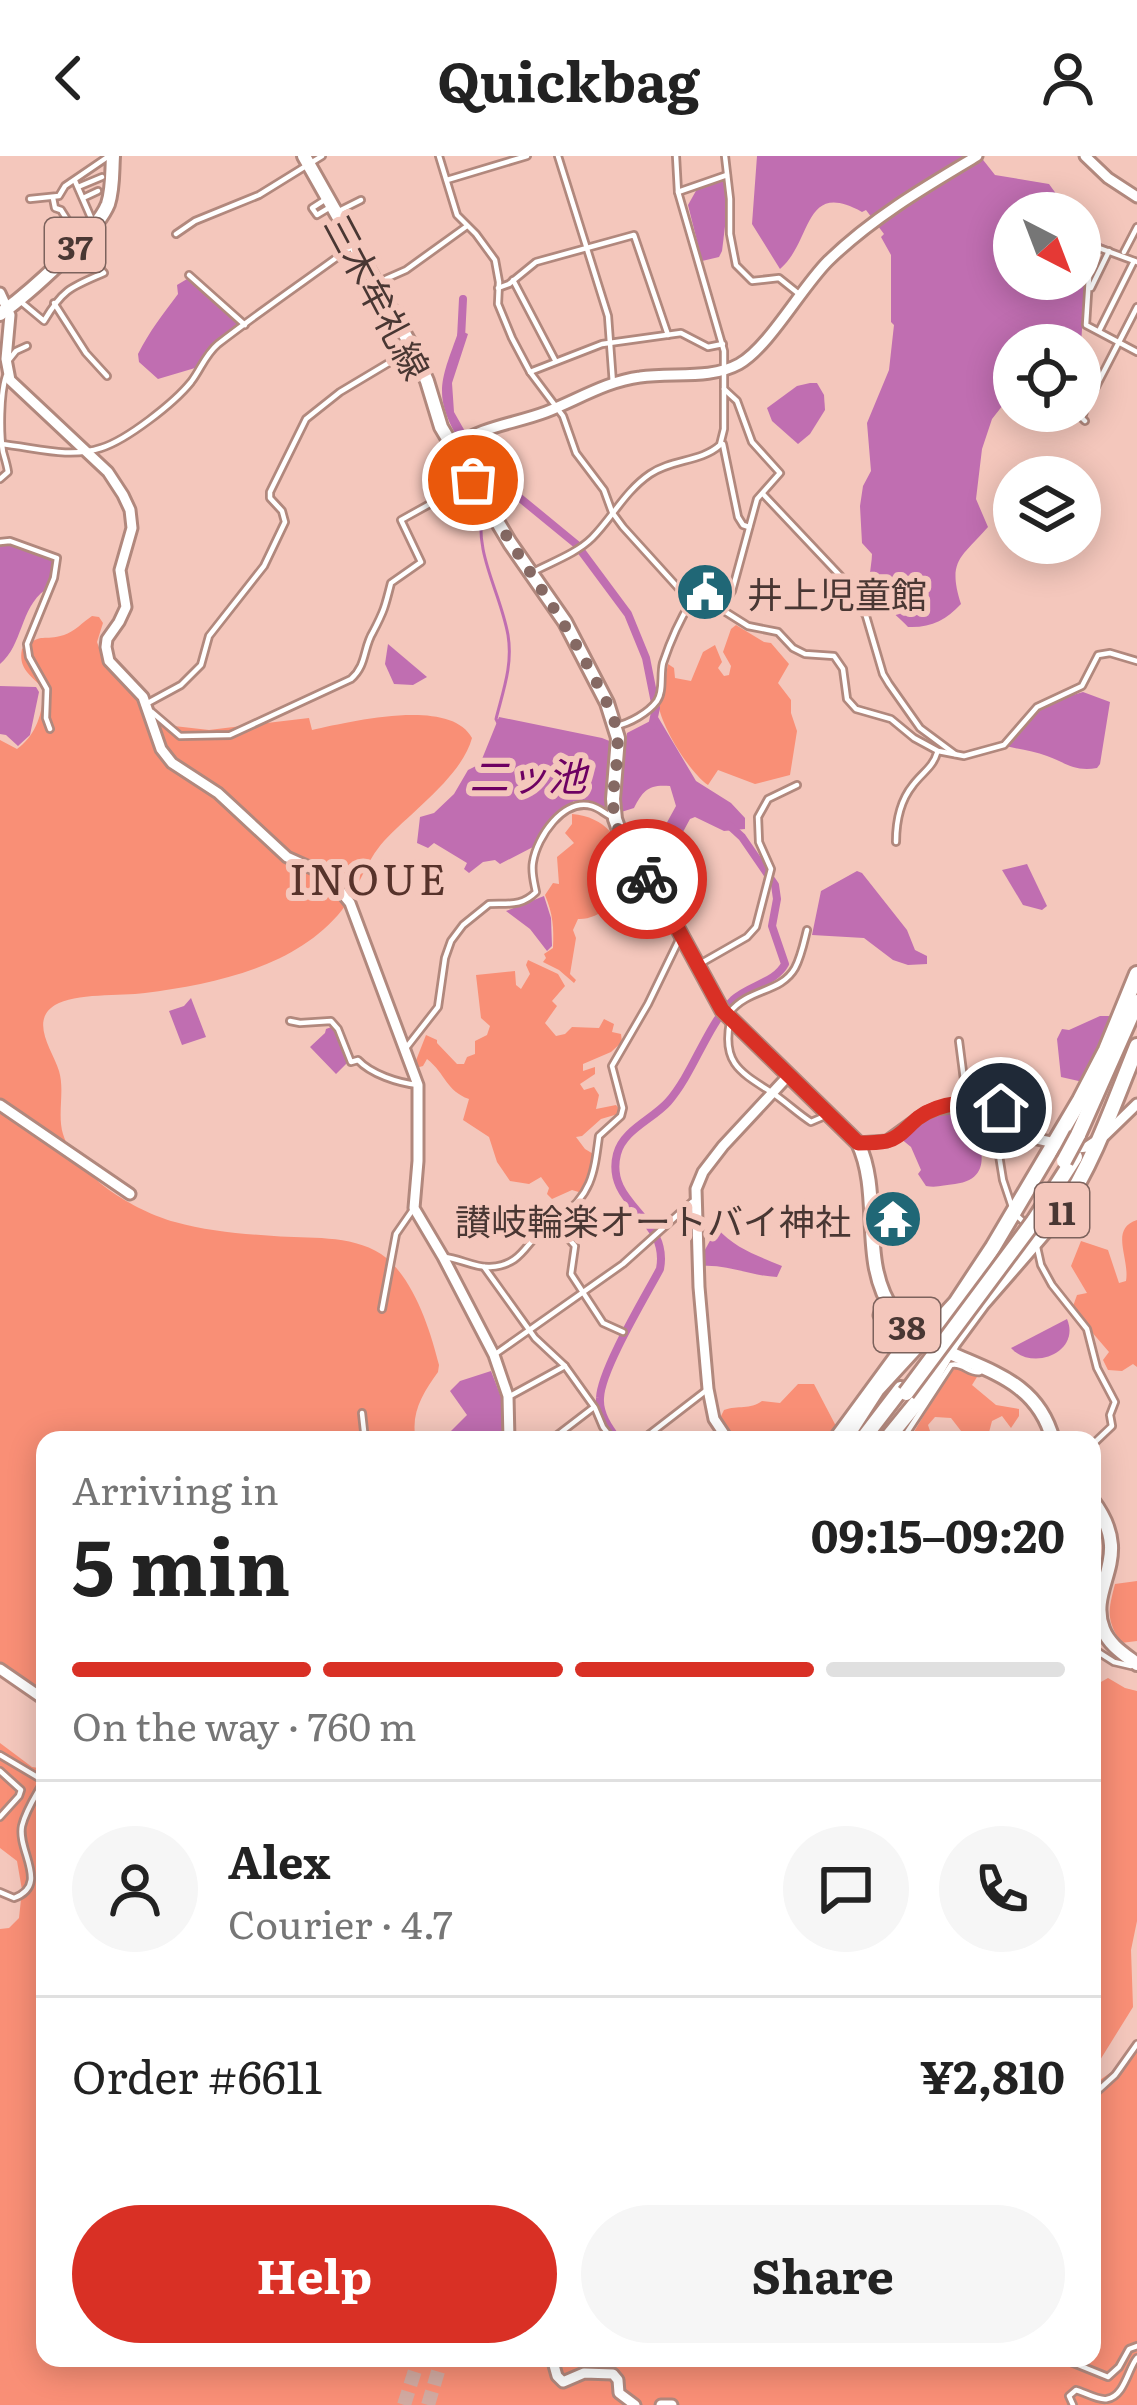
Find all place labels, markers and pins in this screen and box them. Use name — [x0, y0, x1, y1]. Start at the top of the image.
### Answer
pin — [422, 429, 524, 531]
public building icon: 井上児童館 — [674, 561, 736, 623]
place label: 井上児童館 — [747, 566, 927, 619]
pin — [950, 1057, 1052, 1159]
temple icon: 讃岐輪楽オートバイ神社 — [862, 1188, 924, 1250]
place label: 讃岐輪楽オートバイ神社 — [455, 1193, 851, 1246]

